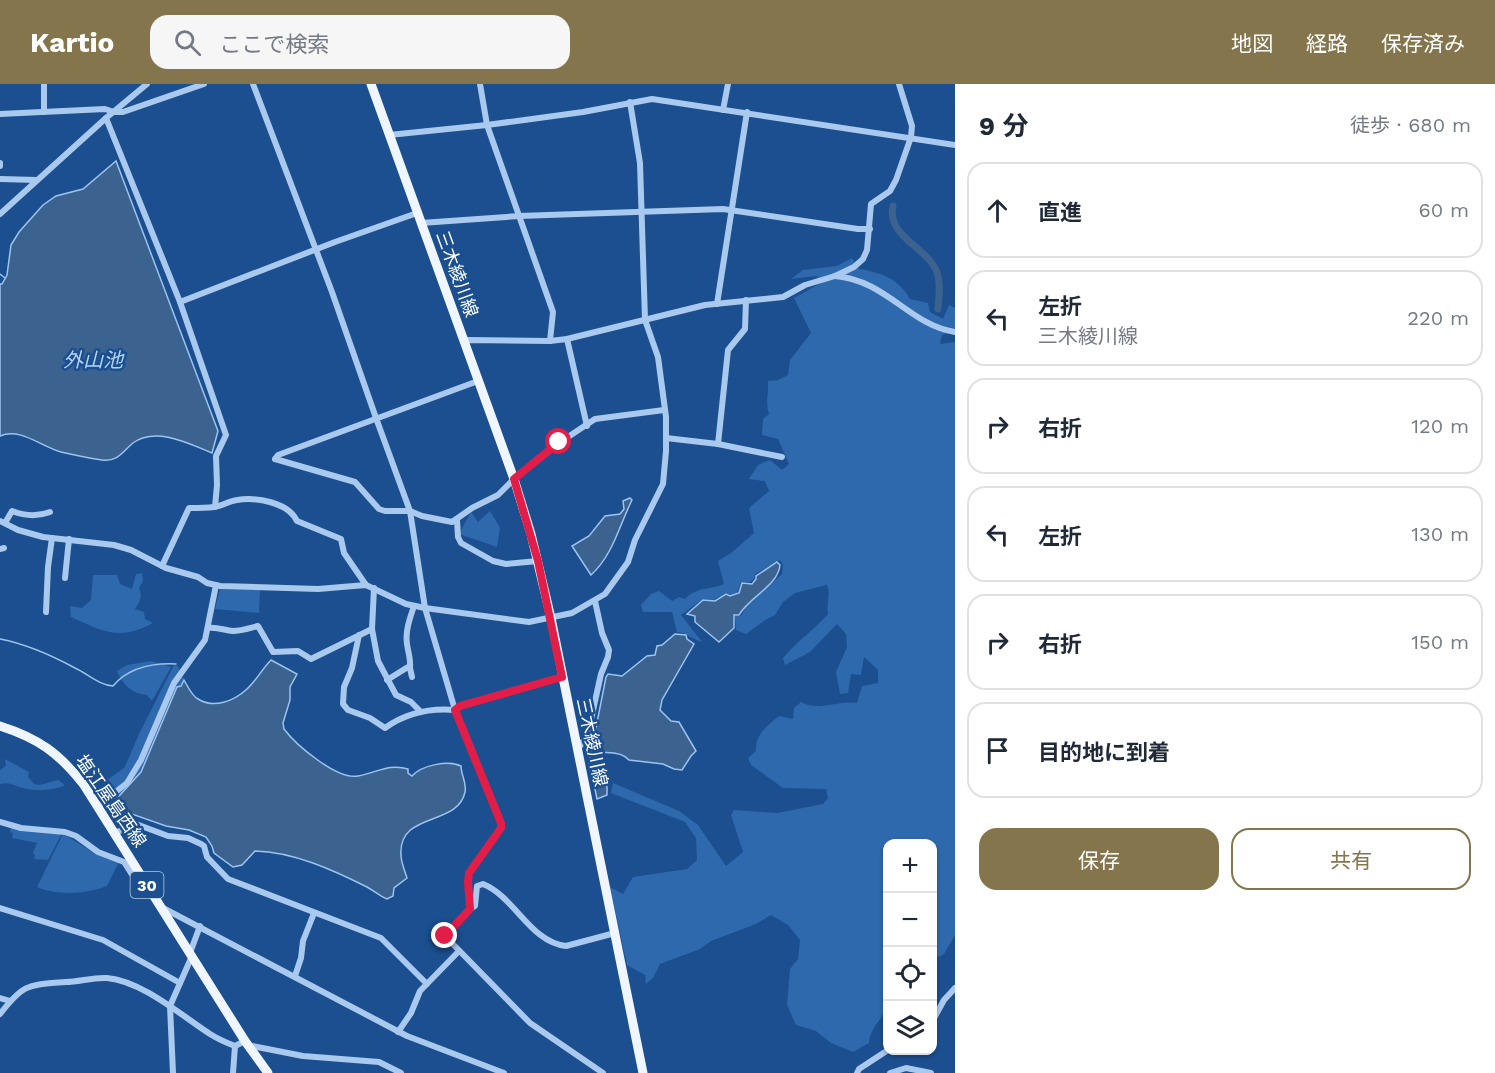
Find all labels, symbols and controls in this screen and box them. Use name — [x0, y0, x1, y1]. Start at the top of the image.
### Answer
search box — [150, 15, 570, 69]
text: Kartio — [30, 26, 114, 59]
icon: search — [171, 26, 204, 59]
text: 地図 — [1231, 31, 1273, 56]
text: 経路 — [1306, 31, 1348, 56]
text: 保存済み — [1381, 31, 1465, 56]
text: ここで検索 — [219, 32, 329, 57]
text: 9 分 — [979, 111, 1028, 141]
text: 徒歩 · 680 m — [1350, 113, 1471, 137]
icon: ahead — [981, 194, 1014, 227]
text: 60 m — [1419, 198, 1469, 222]
text: 直進 — [1038, 200, 1082, 225]
street label: 三木綾川線 — [432, 228, 483, 320]
text: 左折 — [1038, 294, 1082, 319]
icon: left — [981, 302, 1014, 335]
text: 220 m — [1407, 306, 1469, 330]
text: 三木綾川線 — [1038, 324, 1138, 348]
water label: 外山池 — [63, 348, 125, 372]
icon: right — [981, 410, 1014, 443]
text: 120 m — [1411, 414, 1469, 438]
text: 右折 — [1038, 416, 1082, 441]
route start — [545, 428, 571, 454]
icon: left — [981, 518, 1014, 551]
text: 130 m — [1411, 522, 1469, 546]
text: 左折 — [1038, 524, 1082, 549]
icon: right — [981, 626, 1014, 659]
text: 150 m — [1411, 630, 1469, 654]
text: 右折 — [1038, 632, 1082, 657]
street label: 三木綾川線 — [573, 696, 612, 788]
icon: arrive — [981, 734, 1014, 767]
text: 目的地に到着 — [1038, 740, 1170, 765]
street label: 塩江屋島西線 — [72, 750, 151, 851]
button: 保存 — [979, 828, 1219, 890]
button: 共有 — [1231, 828, 1471, 890]
map controls — [883, 839, 937, 1055]
button: + — [883, 839, 937, 893]
road number: 30 — [130, 872, 164, 898]
button: − — [883, 893, 937, 947]
route end — [431, 922, 457, 948]
button: locate — [883, 947, 937, 1001]
button: layers — [883, 1001, 937, 1055]

